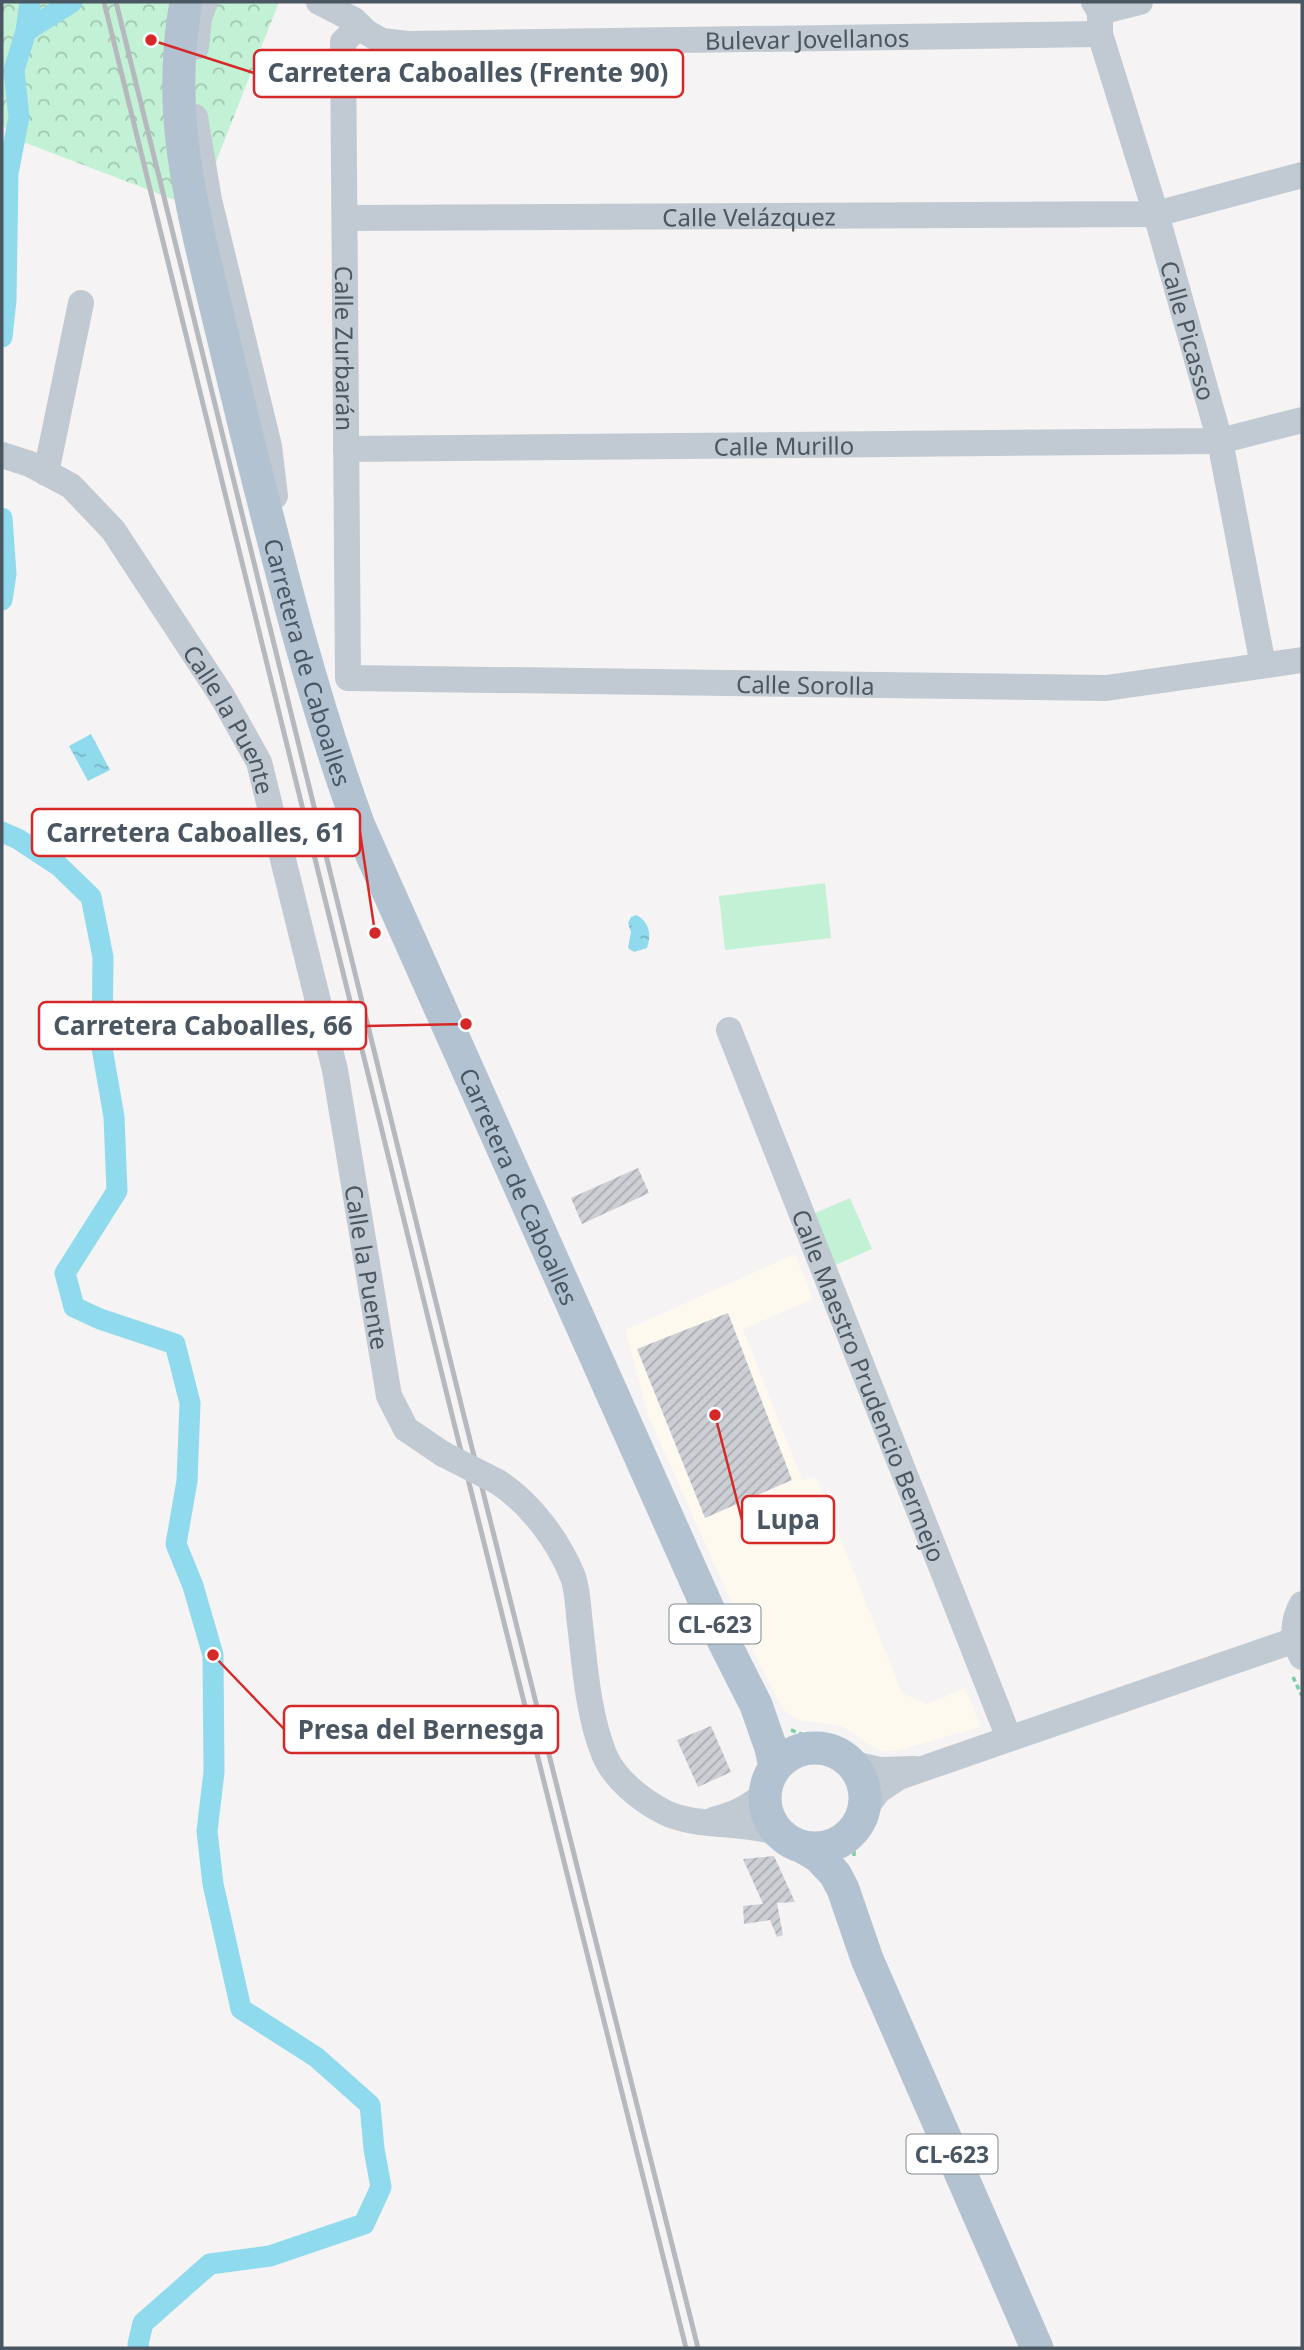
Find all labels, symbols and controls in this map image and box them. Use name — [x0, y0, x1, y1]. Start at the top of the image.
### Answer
street label: Bulevar Jovellanos — [705, 20, 910, 56]
callout: Carretera Caboalles (Frente 90) — [254, 50, 683, 97]
text: Carretera Caboalles (Frente 90) — [268, 54, 668, 90]
street label: Calle Velázquez — [662, 199, 836, 233]
street label: Calle Picasso — [1153, 256, 1224, 404]
street label: Calle Zurbarán — [328, 266, 363, 431]
street label: Calle Murillo — [714, 428, 854, 462]
street label: Carretera de Caboalles — [257, 535, 360, 790]
street label: Calle la Puente — [176, 638, 283, 797]
street label: Calle Sorolla — [736, 667, 875, 701]
callout: Carretera Caboalles, 61 — [32, 809, 360, 856]
text: Carretera Caboalles, 61 — [46, 814, 346, 850]
callout: Carretera Caboalles, 66 — [39, 1002, 366, 1049]
text: Carretera Caboalles, 66 — [53, 1007, 353, 1043]
street label: Carretera de Caboalles — [452, 1062, 587, 1310]
street label: Calle la Puente — [338, 1182, 398, 1352]
street label: Calle Maestro Prudencio Bermejo — [785, 1204, 954, 1566]
callout: Lupa — [742, 1496, 834, 1543]
text: Lupa — [756, 1501, 820, 1537]
road number: CL-623 — [670, 1604, 760, 1644]
callout: Presa del Bernesga — [284, 1706, 558, 1753]
text: Presa del Bernesga — [298, 1711, 544, 1747]
road number: CL-623 — [906, 2134, 998, 2174]

